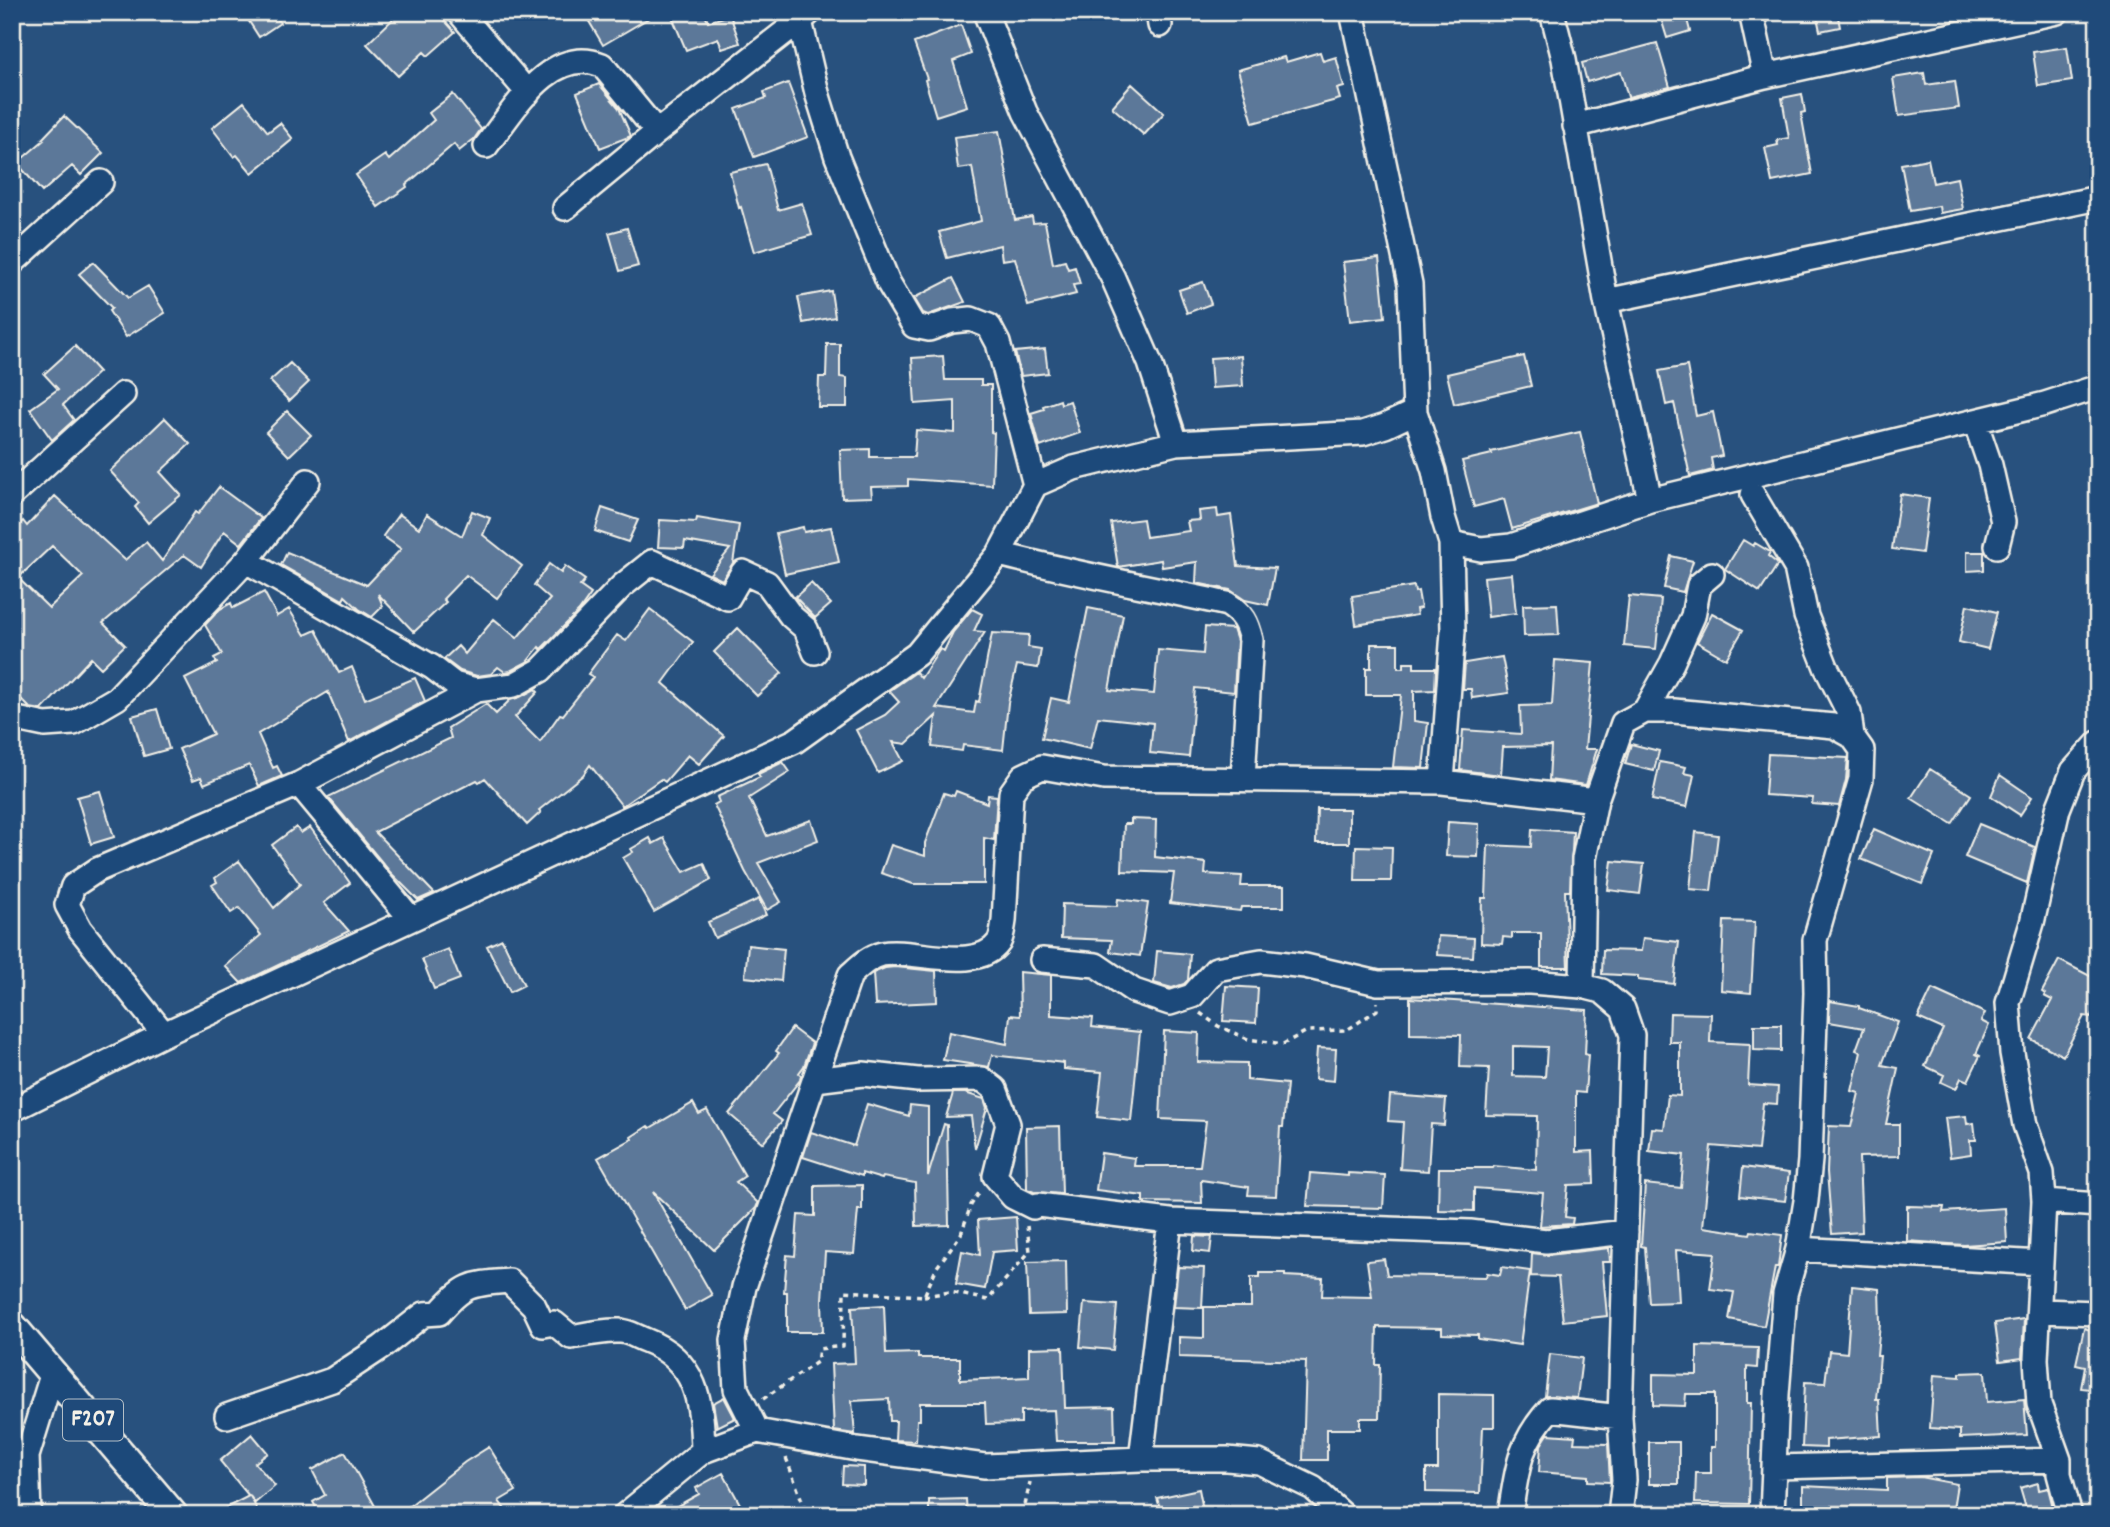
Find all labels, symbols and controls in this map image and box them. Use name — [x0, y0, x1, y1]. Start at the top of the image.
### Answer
road number: F207 — [63, 1400, 123, 1440]

